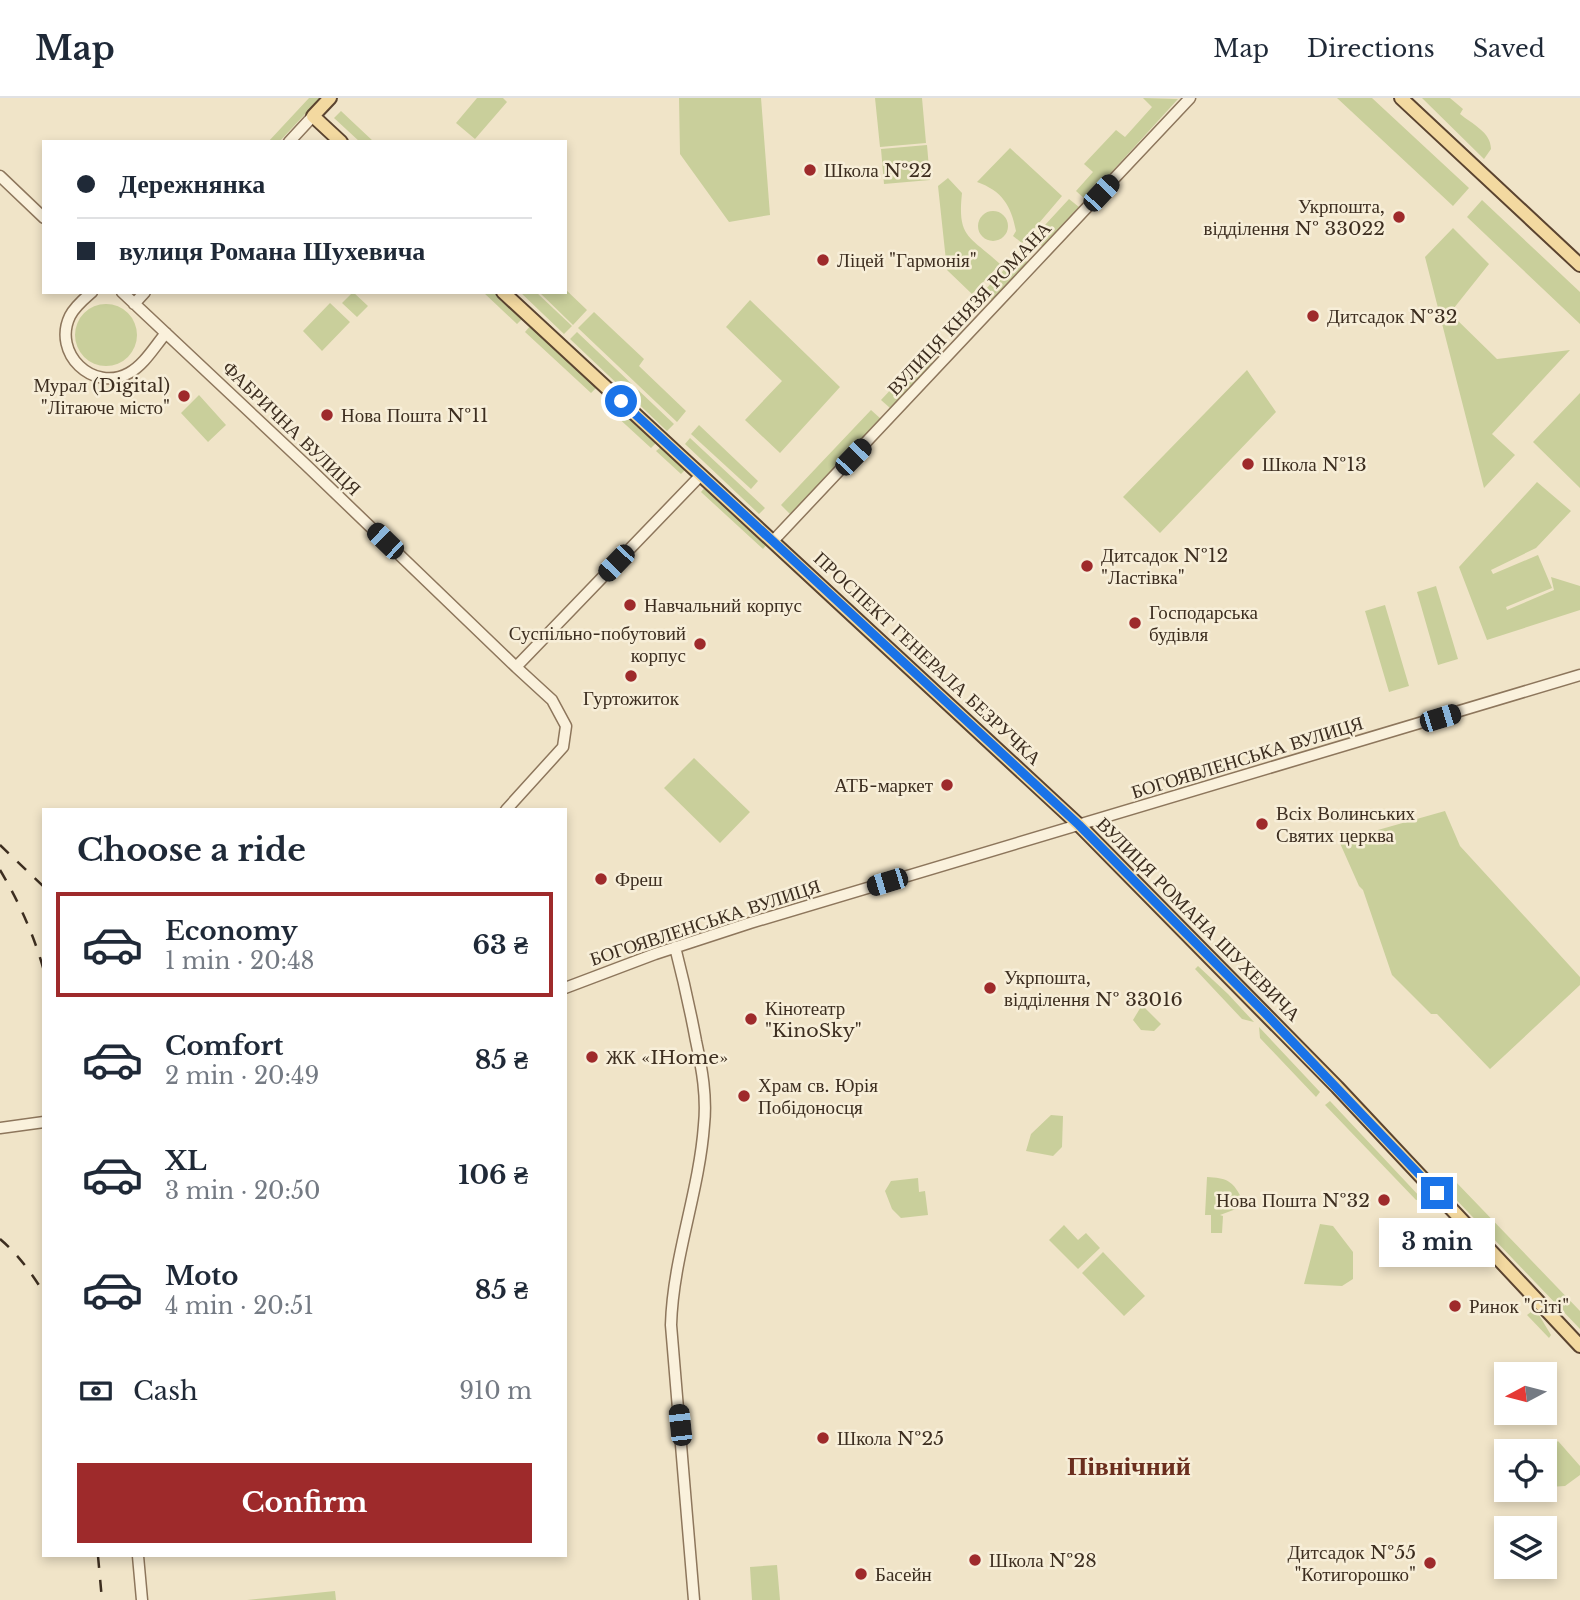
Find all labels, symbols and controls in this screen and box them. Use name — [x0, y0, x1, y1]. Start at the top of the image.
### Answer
text: Map — [35, 28, 115, 69]
text: Map — [1213, 34, 1269, 63]
text: Directions — [1307, 34, 1435, 63]
text: Saved — [1473, 34, 1545, 63]
place label: Школа №22 — [824, 159, 932, 182]
marker: Школа №22 — [802, 162, 818, 178]
text: Дережнянка — [119, 168, 265, 200]
car — [1079, 170, 1124, 216]
place label: Укрпошта, відділення № 33022 — [1203, 195, 1385, 240]
marker: Укрпошта, відділення № 33022 — [1391, 209, 1407, 225]
street label: ВУЛИЦЯ КНЯЗЯ РОМАНА — [883, 216, 1056, 400]
text: вулиця Романа Шухевича — [119, 235, 425, 267]
place label: Ліцей "Гармонія" — [837, 249, 977, 272]
marker: Ліцей "Гармонія" — [815, 252, 831, 268]
place label: Дитсадок №32 — [1327, 305, 1457, 328]
marker: Дитсадок №32 — [1305, 308, 1321, 324]
street label: ФАБРИЧНА ВУЛИЦЯ — [218, 356, 366, 501]
place label: Мурал (Digital) "Літаюче місто" — [33, 374, 170, 419]
route start — [605, 385, 637, 417]
marker: Мурал (Digital) "Літаюче місто" — [176, 388, 192, 404]
place label: Нова Пошта №11 — [341, 404, 488, 427]
marker: Нова Пошта №11 — [319, 407, 335, 423]
car — [831, 435, 876, 479]
place label: Школа №13 — [1262, 453, 1367, 476]
marker: Школа №13 — [1240, 456, 1256, 472]
car — [363, 519, 408, 563]
car — [594, 541, 639, 585]
place label: Дитсадок №12 "Ластівка" — [1101, 544, 1228, 589]
street label: ПРОСПЕКТ ГЕНЕРАЛА БЕЗРУЧКА — [809, 547, 1046, 770]
marker: Дитсадок №12 "Ластівка" — [1079, 558, 1095, 574]
place label: Навчальний корпус — [644, 594, 802, 617]
marker: Навчальний корпус — [622, 597, 638, 613]
place label: Господарська будівля — [1149, 601, 1258, 646]
marker: Господарська будівля — [1127, 615, 1143, 631]
place label: Суспільно-побутовий корпус — [509, 622, 686, 667]
marker: Суспільно-побутовий корпус — [692, 636, 708, 652]
marker: Гуртожиток — [623, 668, 639, 684]
place label: Гуртожиток — [583, 687, 680, 710]
car — [1417, 702, 1464, 734]
street label: БОГОЯВЛЕНСЬКА ВУЛИЦЯ — [1129, 711, 1366, 804]
place label: АТБ-маркет — [834, 774, 934, 797]
marker: АТБ-маркет — [939, 777, 955, 793]
place label: Всіх Волинських Святих церква — [1276, 802, 1416, 847]
street label: ВУЛИЦЯ РОМАНА ШУХЕВИЧА — [1092, 812, 1306, 1026]
marker: Всіх Волинських Святих церква — [1254, 816, 1270, 832]
text: Choose a ride — [77, 830, 306, 870]
car — [864, 866, 911, 898]
place label: Фреш — [615, 868, 663, 891]
marker: Фреш — [593, 871, 609, 887]
street label: БОГОЯВЛЕНСЬКА ВУЛИЦЯ — [587, 874, 824, 971]
icon: car — [81, 913, 144, 976]
text: Economy — [165, 915, 298, 947]
text: 63 ₴ — [473, 929, 528, 961]
text: 1 min · 20:48 — [165, 947, 315, 975]
place label: Укрпошта, відділення № 33016 — [1004, 966, 1183, 1011]
marker: Укрпошта, відділення № 33016 — [982, 980, 998, 996]
place label: Кінотеатр "KinoSky" — [765, 997, 862, 1042]
marker: Кінотеатр "KinoSky" — [743, 1011, 759, 1027]
icon: car — [81, 1028, 144, 1091]
text: Comfort — [165, 1030, 283, 1062]
text: 85 ₴ — [475, 1044, 528, 1076]
place label: ЖК «IHome» — [606, 1046, 728, 1069]
marker: ЖК «IHome» — [584, 1049, 600, 1065]
text: 2 min · 20:49 — [165, 1062, 319, 1090]
place label: Храм св. Юрія Побідоносця — [758, 1074, 878, 1119]
marker: Храм св. Юрія Побідоносця — [736, 1088, 752, 1104]
icon: car — [81, 1143, 144, 1206]
text: XL — [165, 1145, 207, 1177]
text: 106 ₴ — [458, 1159, 528, 1191]
text: 3 min · 20:50 — [165, 1177, 321, 1205]
route end — [1421, 1177, 1453, 1209]
place label: Нова Пошта №32 — [1216, 1189, 1370, 1212]
marker: Нова Пошта №32 — [1376, 1192, 1392, 1208]
callout: 3 min — [1379, 1218, 1495, 1266]
text: 3 min — [1401, 1228, 1473, 1256]
icon: car — [81, 1258, 144, 1321]
text: Moto — [165, 1260, 238, 1292]
text: 85 ₴ — [475, 1274, 528, 1306]
text: 4 min · 20:51 — [165, 1292, 314, 1320]
place label: Ринок "Сіті" — [1469, 1295, 1569, 1318]
marker: Ринок "Сіті" — [1447, 1298, 1463, 1314]
north arrow — [1494, 1362, 1558, 1424]
map controls — [1494, 1362, 1557, 1579]
icon: cash — [77, 1372, 115, 1410]
text: Cash — [133, 1375, 198, 1407]
text: 910 m — [459, 1377, 532, 1405]
car — [668, 1403, 693, 1447]
place label: Школа №25 — [837, 1427, 944, 1450]
marker: Школа №25 — [815, 1430, 831, 1446]
button: locate — [1494, 1439, 1557, 1502]
district label: Північний — [1067, 1450, 1191, 1482]
button: Confirm — [77, 1463, 532, 1543]
button: layers — [1494, 1516, 1557, 1579]
place label: Дитсадок №55 "Котигорошко" — [1287, 1541, 1416, 1586]
place label: Школа №28 — [989, 1549, 1097, 1572]
marker: Школа №28 — [967, 1552, 983, 1568]
marker: Дитсадок №55 "Котигорошко" — [1422, 1555, 1438, 1571]
place label: Басейн — [875, 1563, 932, 1586]
marker: Басейн — [853, 1566, 869, 1582]

